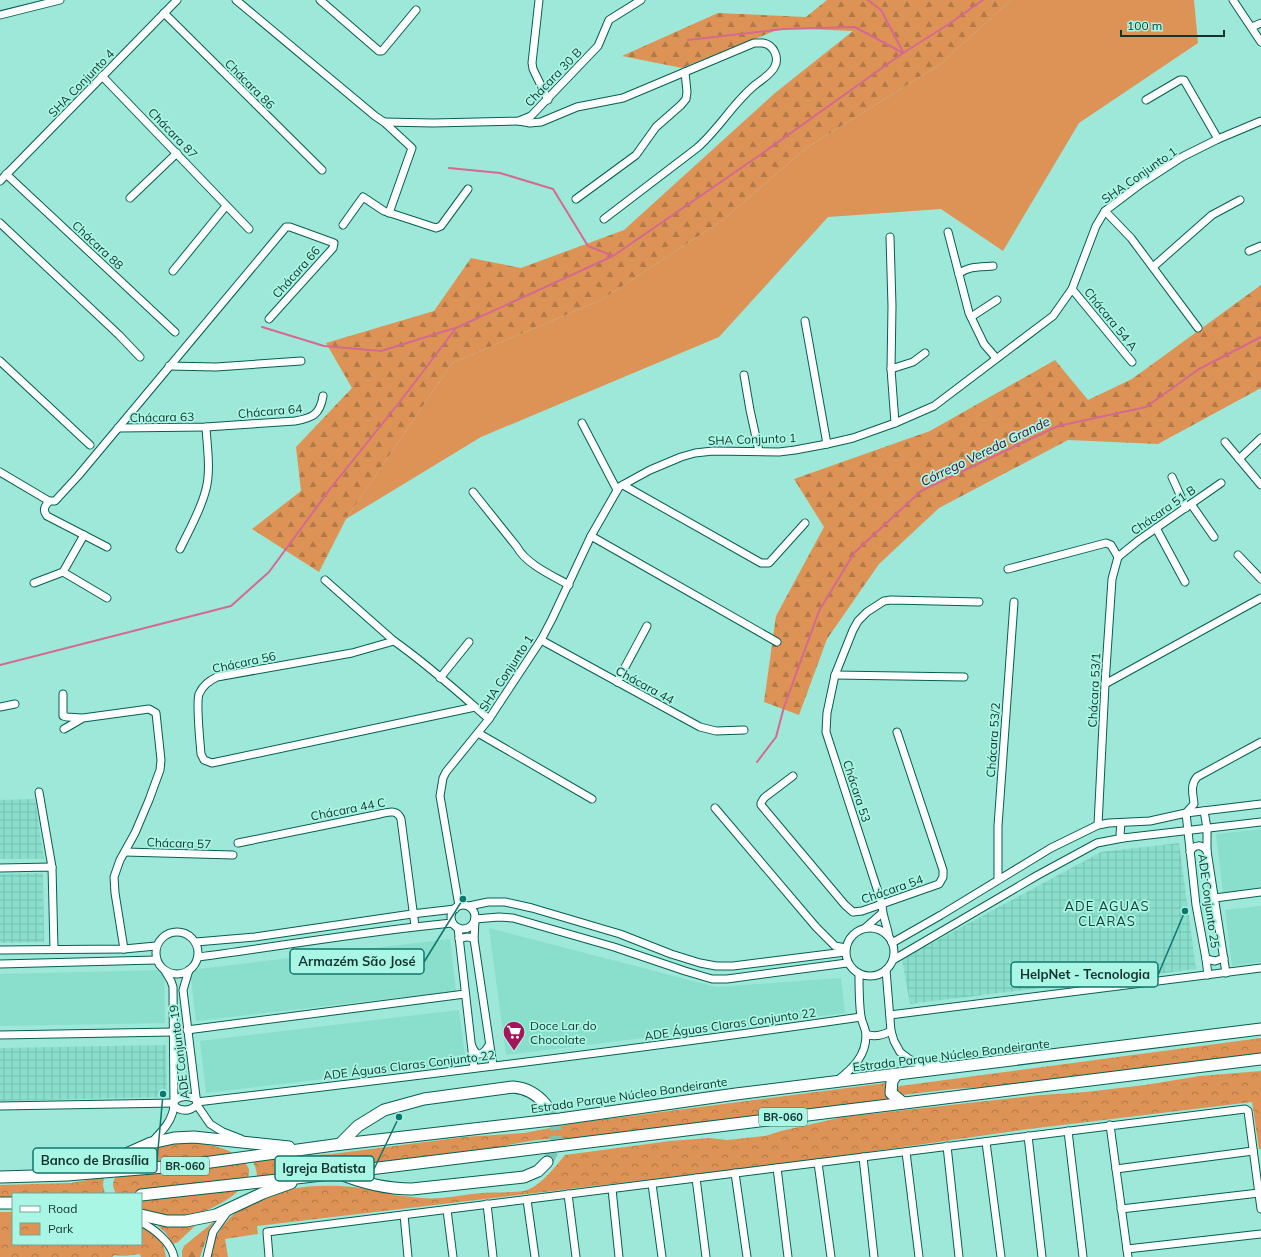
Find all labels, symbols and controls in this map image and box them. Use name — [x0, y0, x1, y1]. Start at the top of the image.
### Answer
scale bar — [1121, 12, 1224, 38]
text: 100 m — [1127, 18, 1162, 33]
street label: Chácara 30 B — [521, 45, 585, 109]
street label: SHA Conjunto 4 — [45, 46, 117, 120]
street label: Chácara 86 — [222, 56, 278, 112]
street label: Chácara 87 — [145, 105, 201, 161]
street label: SHA Conjunto 1 — [1098, 143, 1180, 207]
street label: Chácara 88 — [69, 217, 127, 273]
street label: Chácara 66 — [269, 243, 323, 301]
street label: Chácara 54 A — [1081, 285, 1141, 354]
street label: Chácara 64 — [237, 401, 303, 421]
street label: Chácara 63 — [130, 409, 194, 425]
water label: Córrego Vereda Grande — [918, 413, 1052, 489]
street label: SHA Conjunto 1 — [708, 430, 796, 448]
street label: Chácara 51 B — [1128, 482, 1198, 538]
street label: SHA Conjunto 1 — [476, 632, 536, 714]
street label: Chácara 56 — [211, 648, 277, 676]
street label: Chácara 53/1 — [1085, 652, 1103, 728]
street label: Chácara 44 — [613, 663, 677, 707]
street label: Chácara 53/2 — [983, 702, 1003, 778]
street label: Chácara 53 — [840, 758, 874, 824]
street label: Chácara 44 C — [309, 794, 387, 824]
street label: Chácara 57 — [146, 834, 212, 852]
street label: ADE Conjunto 25 — [1195, 853, 1223, 949]
street label: Chácara 54 — [859, 871, 925, 907]
district label: ADE AGUAS CLARAS — [1064, 898, 1150, 929]
callout: Armazém São José — [290, 949, 424, 974]
text: Armazém São José — [298, 953, 416, 969]
callout: HelpNet - Tecnologia — [1011, 962, 1158, 987]
text: HelpNet - Tecnologia — [1020, 966, 1150, 982]
street label: ADE Conjunto 19 — [166, 1004, 192, 1100]
street label: ADE Águas Claras Conjunto 22 — [643, 1005, 817, 1043]
place label: Doce Lar do Chocolate — [530, 1018, 597, 1047]
supermarket icon: Doce Lar do Chocolate — [501, 1019, 527, 1052]
street label: Estrada Parque Núcleo Bandeirante — [852, 1035, 1050, 1075]
street label: ADE Águas Claras Conjunto 22 — [322, 1047, 496, 1083]
street label: Estrada Parque Núcleo Bandeirante — [530, 1074, 728, 1116]
road number: BR-060 — [759, 1108, 807, 1126]
callout: Banco de Brasília — [33, 1148, 157, 1173]
text: Banco de Brasília — [41, 1152, 149, 1168]
callout: Igreja Batista — [275, 1156, 374, 1181]
road number: BR-060 — [161, 1157, 209, 1175]
text: Igreja Batista — [282, 1160, 366, 1176]
legend — [12, 1193, 142, 1245]
text: Road — [48, 1201, 77, 1216]
text: Park — [48, 1221, 74, 1236]

